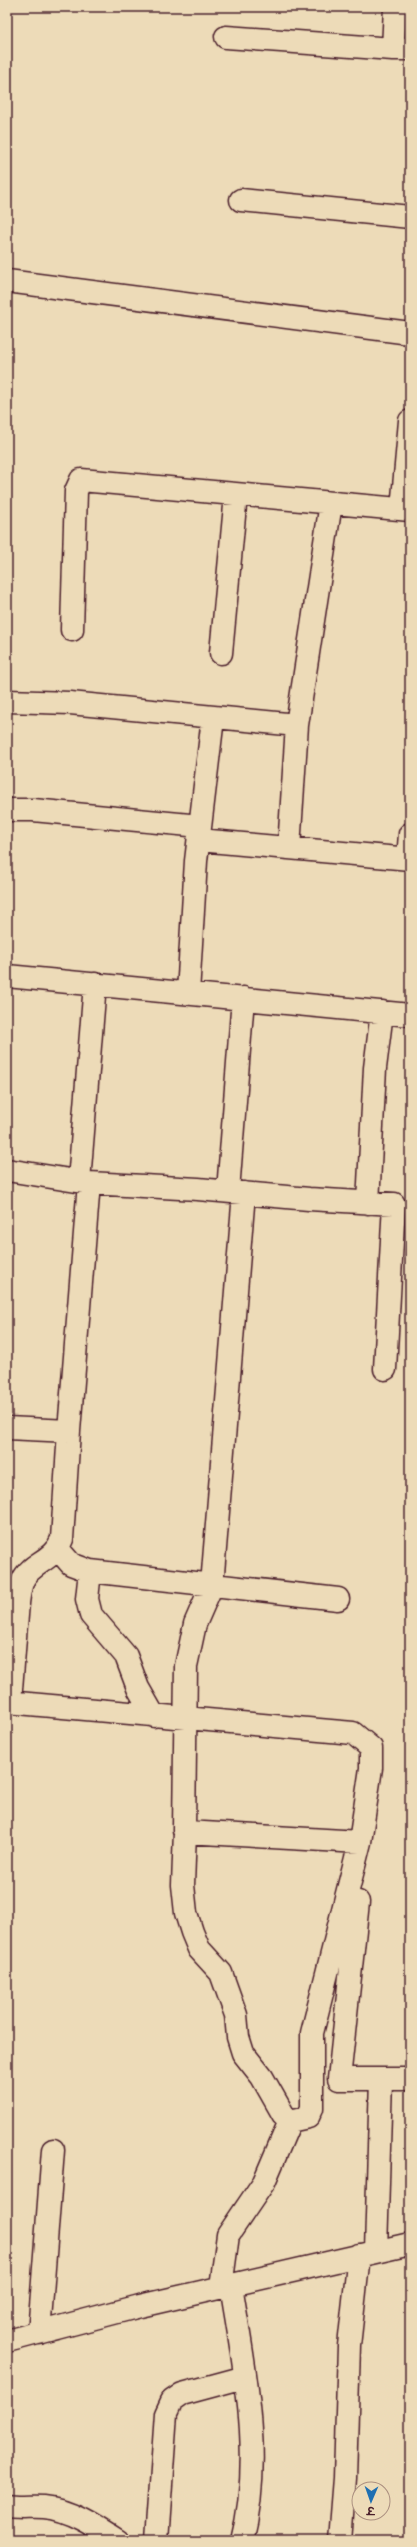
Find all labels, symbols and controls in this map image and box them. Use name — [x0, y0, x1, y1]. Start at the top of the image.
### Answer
north arrow — [351, 2481, 391, 2521]
text: उ — [365, 2504, 376, 2517]

